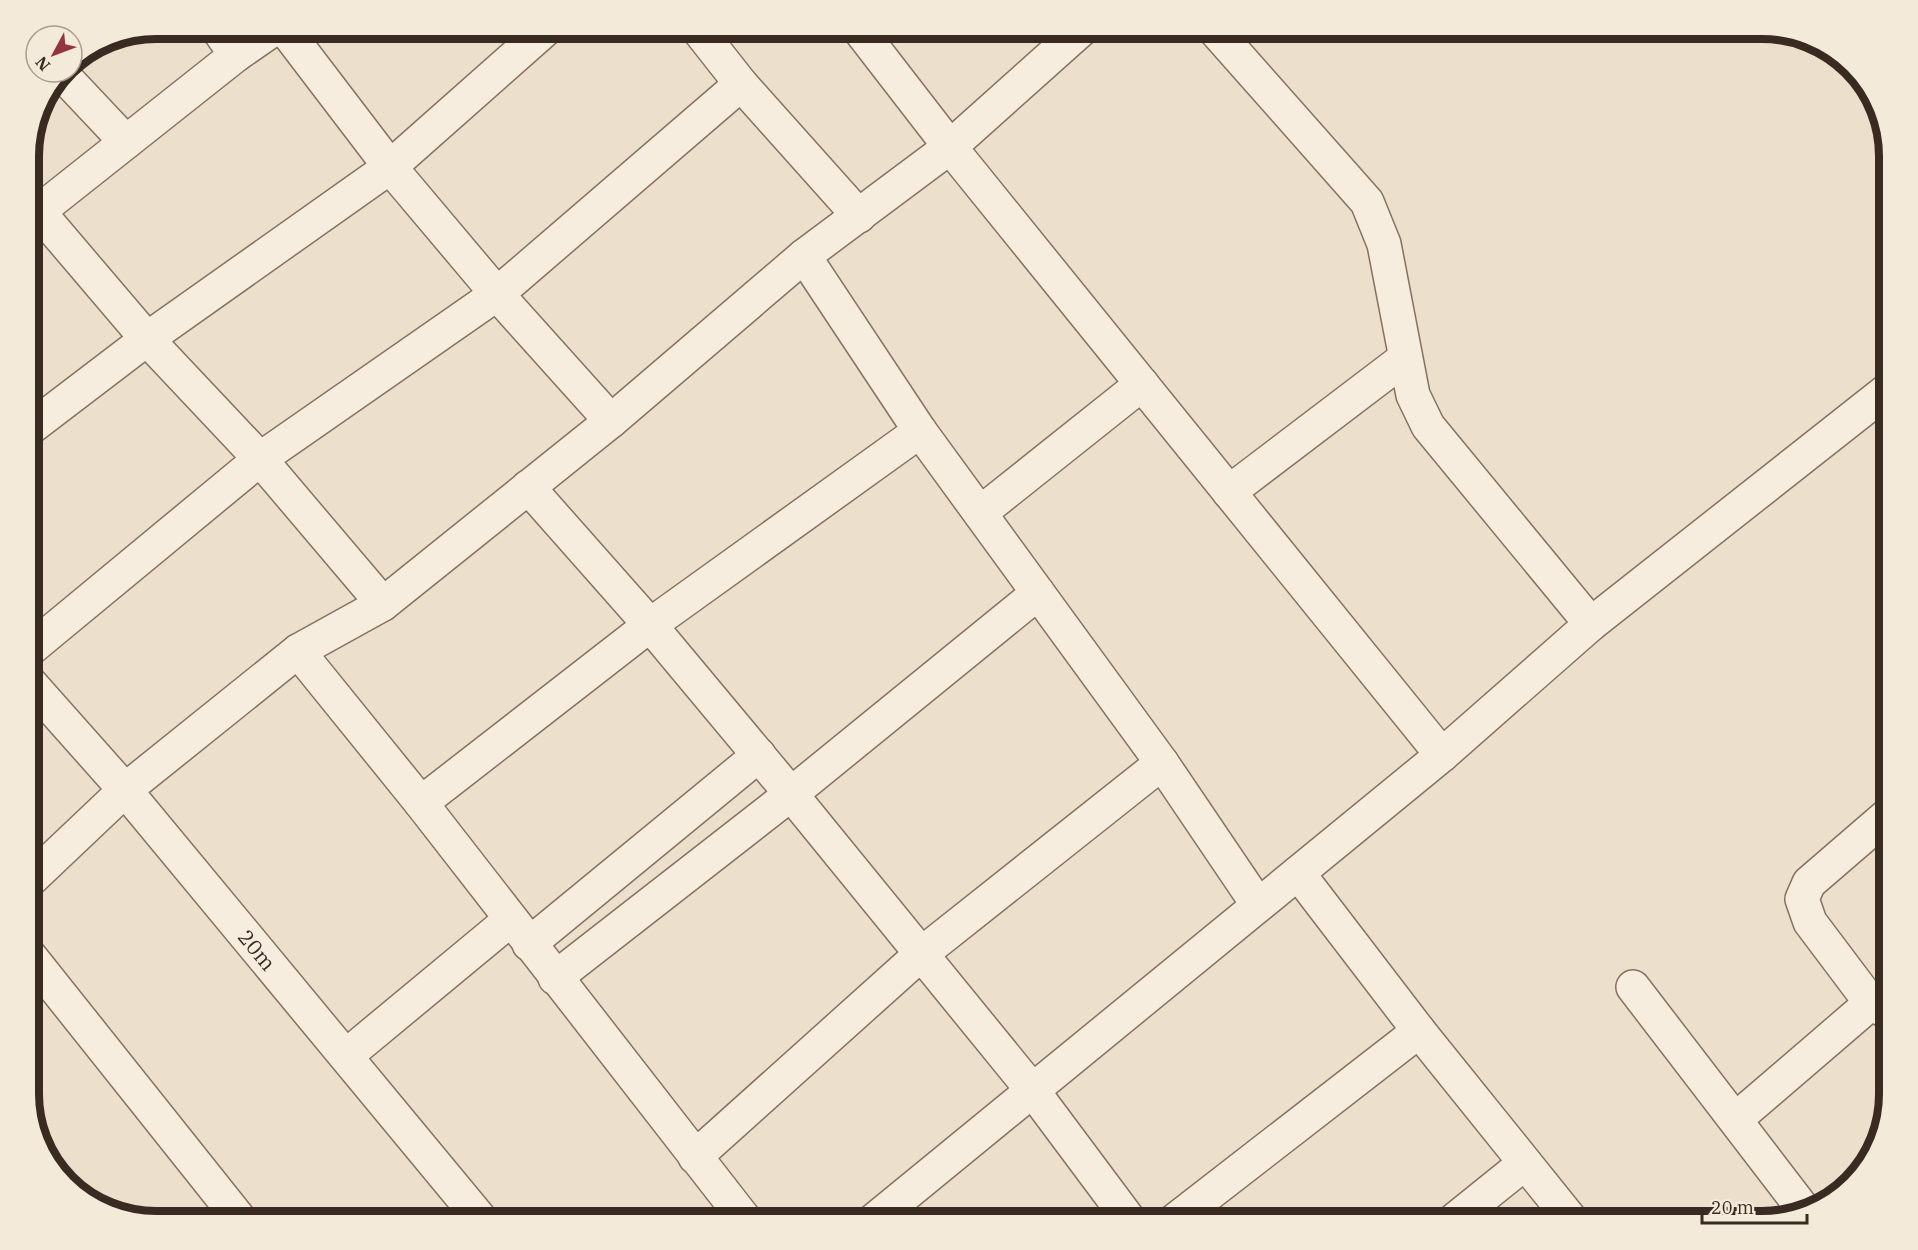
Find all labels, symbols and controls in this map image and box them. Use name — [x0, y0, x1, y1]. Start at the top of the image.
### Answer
north arrow — [24, 24, 84, 84]
text: N — [31, 53, 54, 75]
street label: 20m — [232, 923, 283, 976]
scale bar — [1702, 1187, 1807, 1225]
text: 20 m — [1711, 1196, 1754, 1219]

